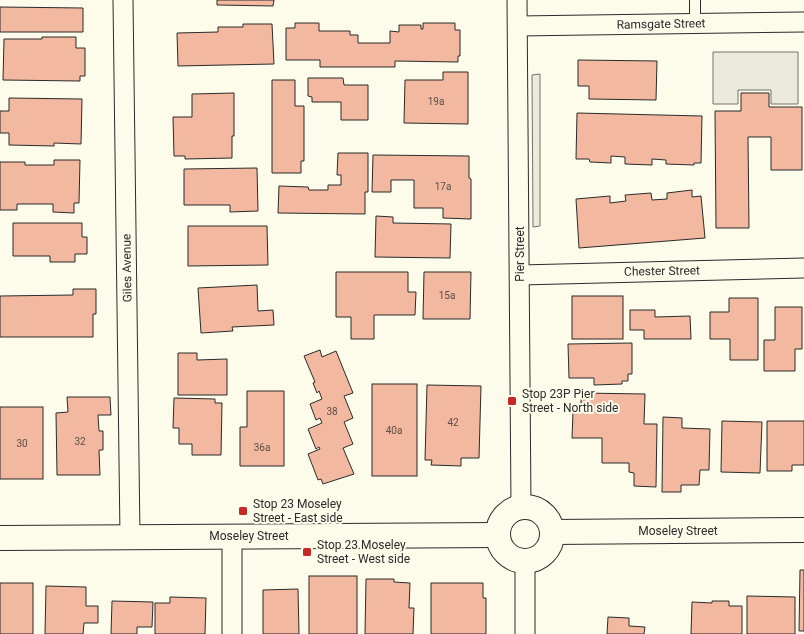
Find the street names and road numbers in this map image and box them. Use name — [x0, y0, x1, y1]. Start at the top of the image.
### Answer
street label: Ramsgate Street — [616, 16, 706, 32]
street label: Pier Street — [513, 226, 527, 282]
street label: Giles Avenue — [119, 233, 135, 303]
street label: Chester Street — [624, 263, 700, 279]
street label: Moseley Street — [638, 524, 718, 538]
street label: Moseley Street — [209, 529, 289, 543]

